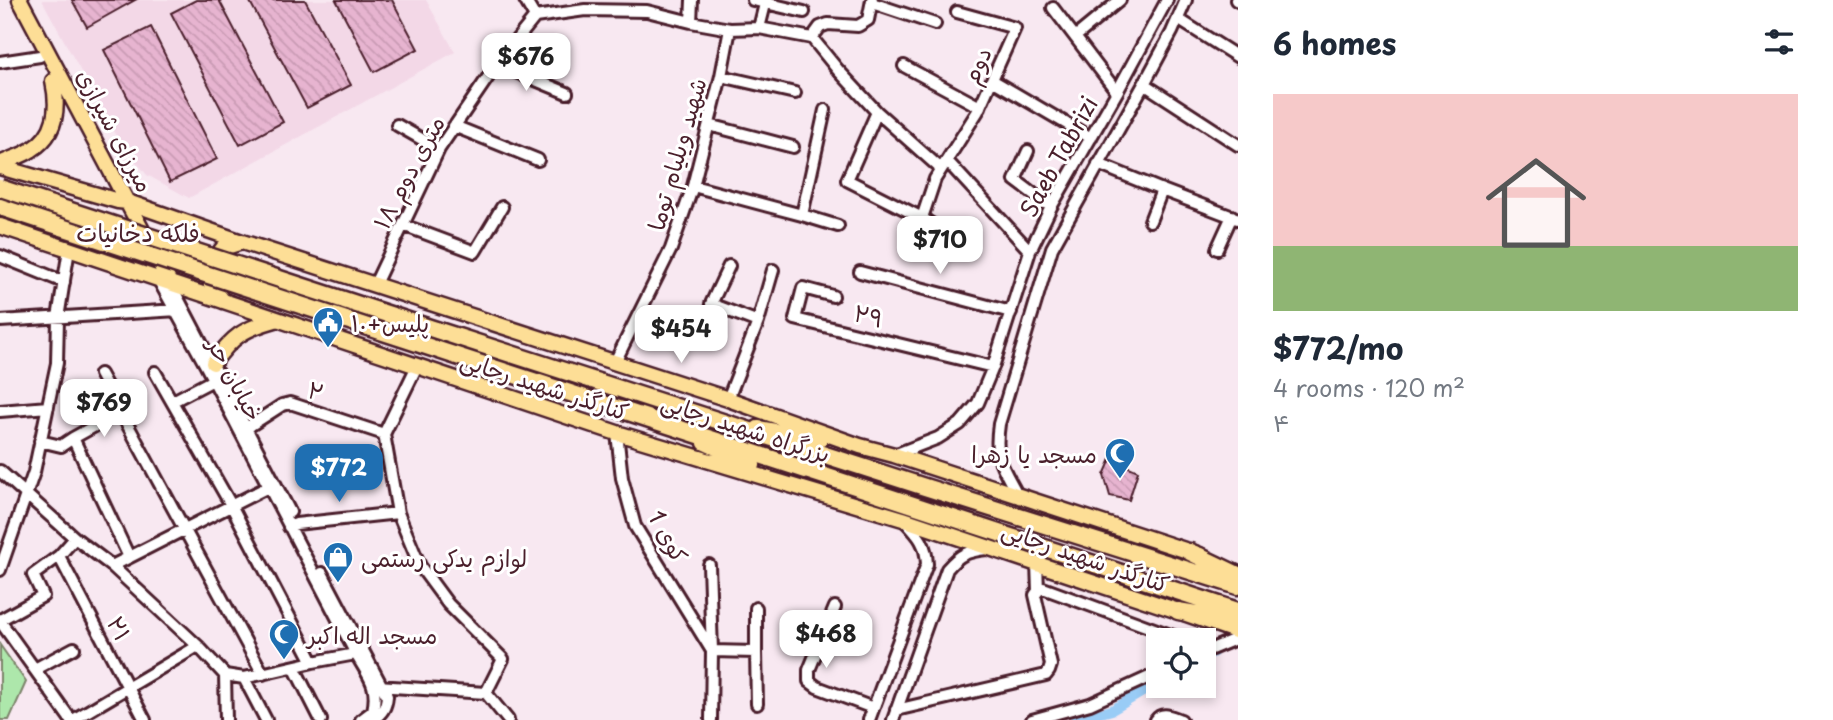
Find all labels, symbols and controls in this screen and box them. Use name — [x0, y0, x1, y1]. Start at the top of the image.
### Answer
text: 6 homes — [1273, 20, 1396, 65]
icon: filters — [1760, 23, 1798, 61]
pin: $676 — [485, 34, 567, 93]
text: $676 — [498, 38, 554, 73]
street label: دوم — [952, 41, 1001, 90]
street label: میرزای شیرازی — [69, 62, 163, 198]
street label: شهید ویلیام توما — [637, 73, 716, 235]
street label: Saeb Tabrizi — [1010, 89, 1106, 223]
street label: ۱۸ متری دوم — [363, 109, 454, 236]
icon: home — [1473, 140, 1599, 266]
district label: فلکه دخانیات — [76, 214, 200, 250]
pin: $710 — [899, 216, 981, 276]
text: $710 — [913, 221, 967, 256]
street label: ۲۹ — [850, 294, 888, 336]
public building icon: پلیس+١٠ — [311, 305, 345, 349]
place label: پلیس+١٠ — [351, 305, 429, 340]
pin: $454 — [640, 306, 722, 365]
text: $454 — [651, 310, 711, 345]
text: $772/mo — [1273, 325, 1403, 370]
street label: خیابان حر — [199, 329, 273, 427]
street label: کنارگذر شهید رجایی — [456, 341, 634, 429]
text: 4 rooms · 120 m² — [1273, 370, 1465, 405]
street label: ۲ — [303, 371, 329, 409]
pin: $769 — [63, 380, 145, 439]
street label: بزرگراه شهید رجایی — [657, 383, 835, 471]
text: $769 — [76, 384, 132, 419]
text: ۴ — [1273, 405, 1290, 440]
place label: مسجد یا زهرا — [971, 436, 1097, 471]
mosque icon: مسجد یا زهرا — [1103, 436, 1137, 480]
pin: $772 — [298, 444, 380, 504]
text: $772 — [311, 449, 367, 484]
street label: کوی 1 — [640, 503, 698, 569]
street label: کنارگذر شهید رجایی — [997, 511, 1175, 601]
shop icon: لوازم یدکی رستمی — [321, 540, 355, 584]
place label: لوازم یدکی رستمی — [361, 540, 527, 576]
street label: ۲۱ — [99, 609, 141, 647]
pin: $468 — [785, 610, 867, 670]
text: $468 — [795, 615, 857, 650]
mosque icon: مسجد اله اکبر — [267, 617, 301, 661]
place label: مسجد اله اکبر — [305, 617, 437, 652]
map controls — [1146, 628, 1216, 698]
button: locate — [1146, 628, 1216, 698]

